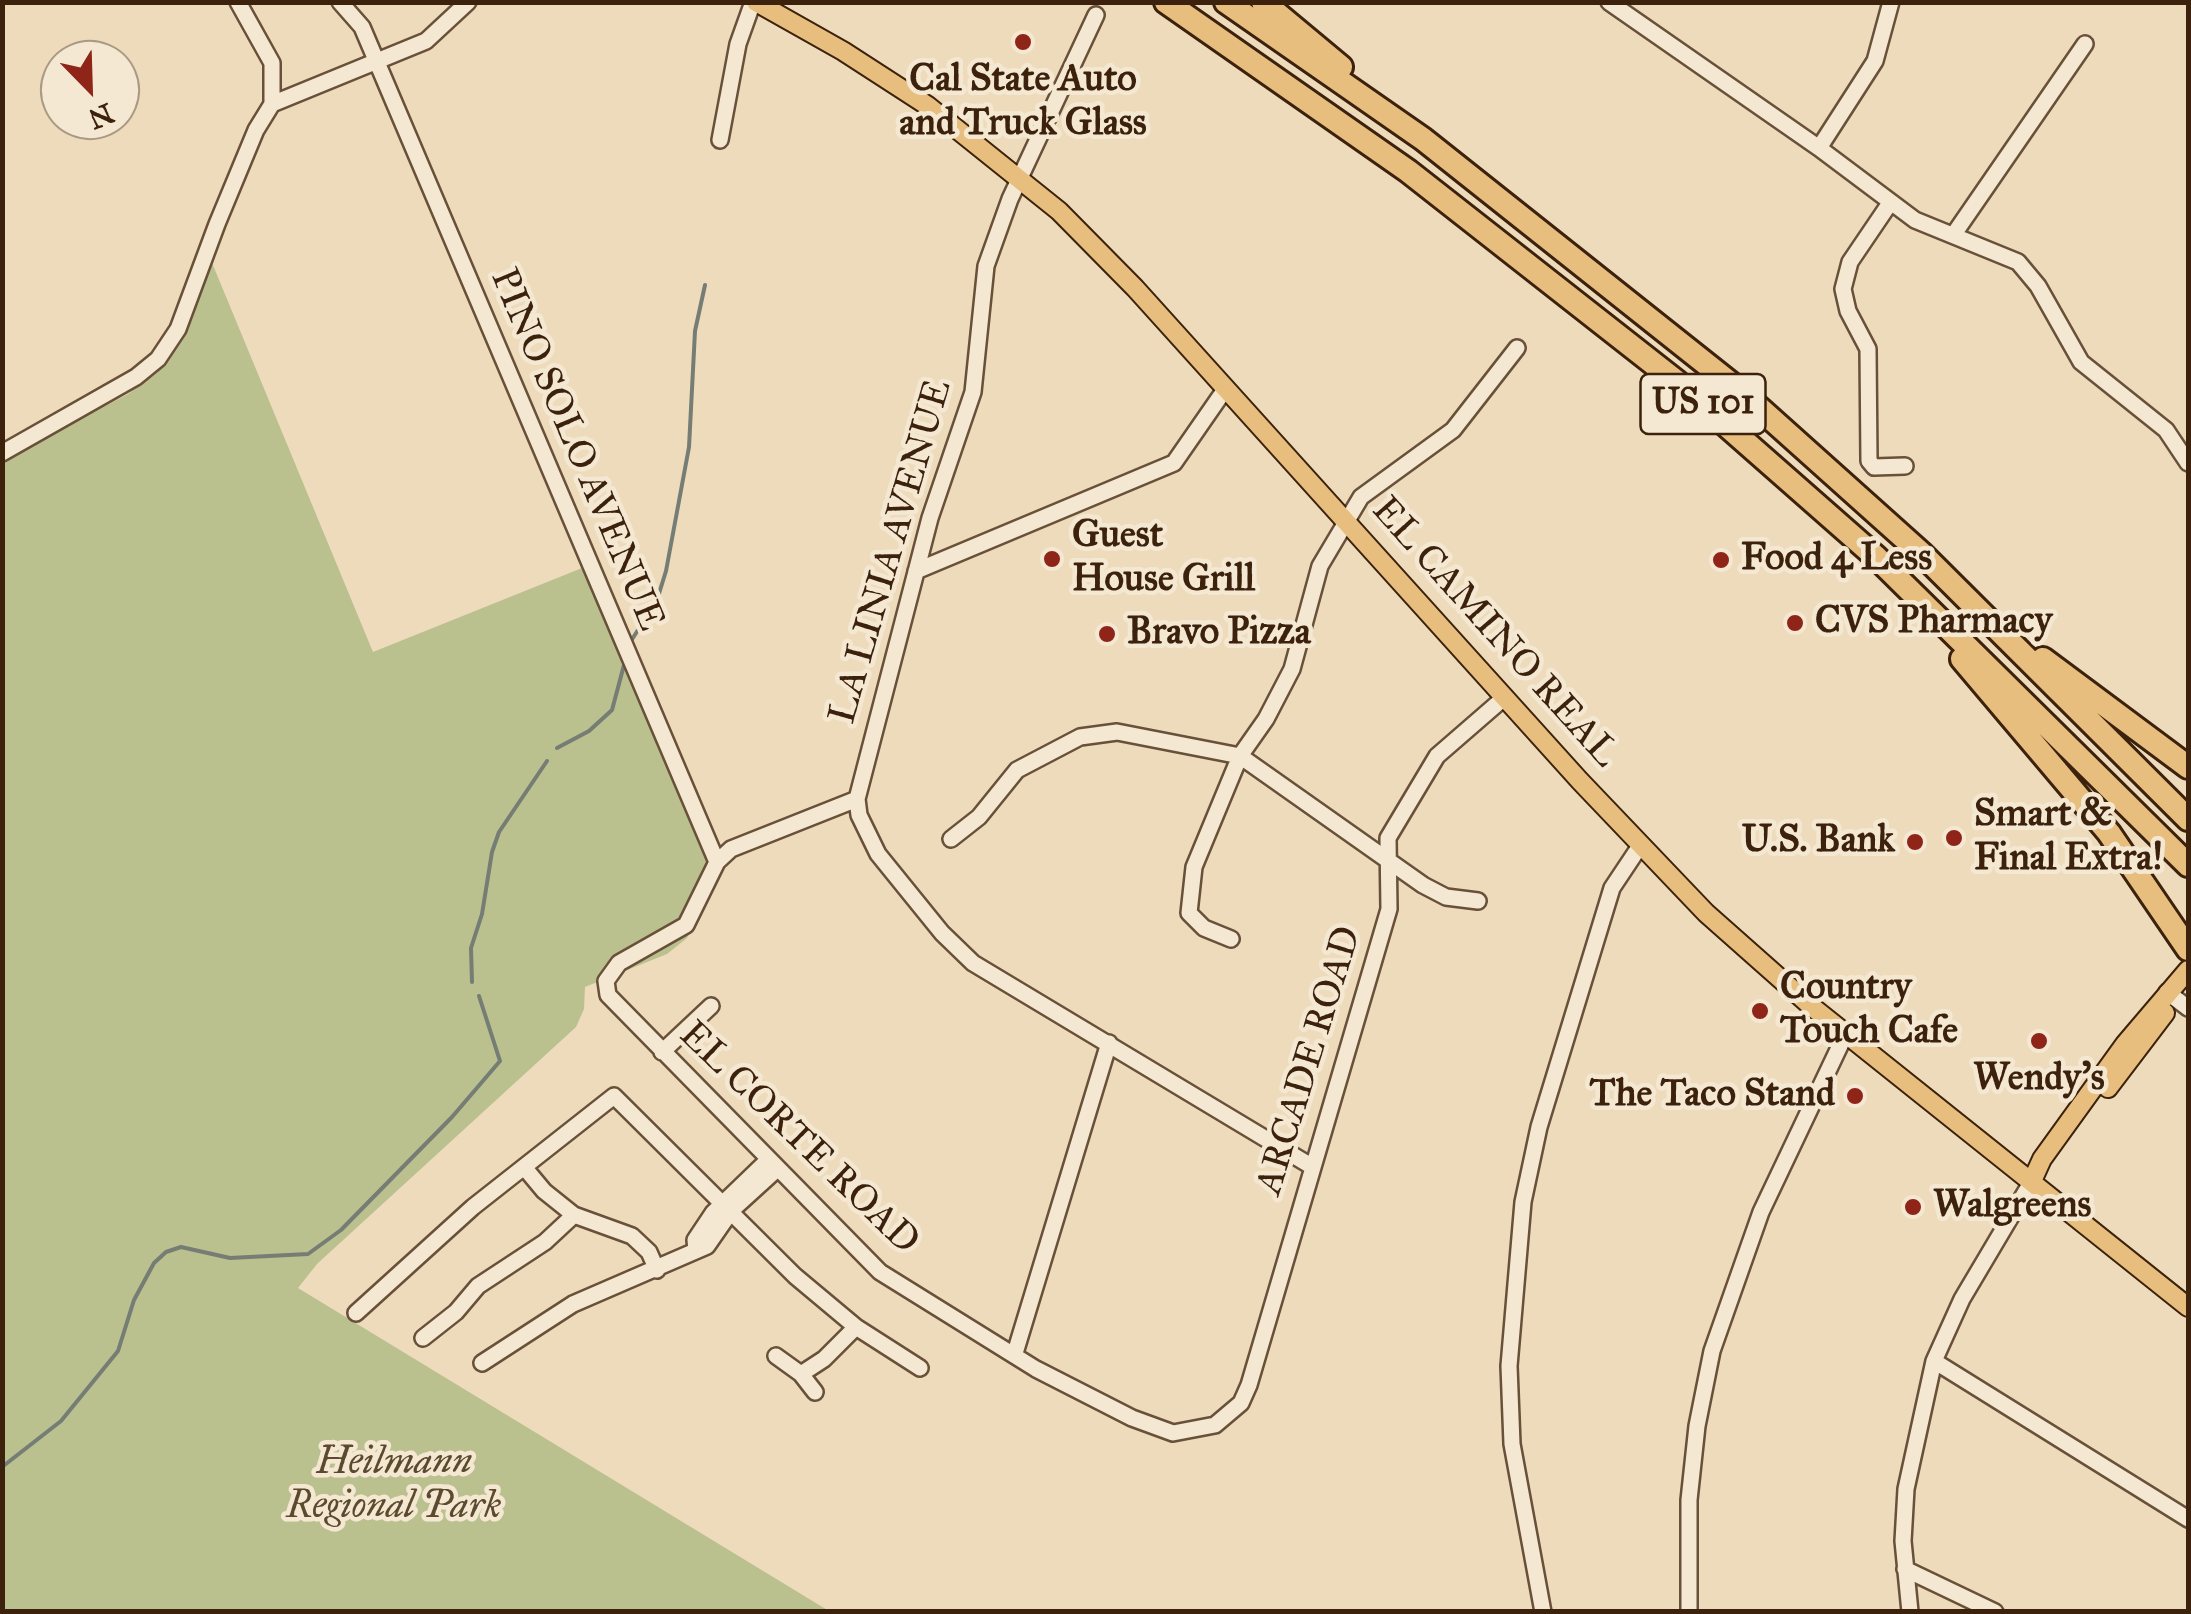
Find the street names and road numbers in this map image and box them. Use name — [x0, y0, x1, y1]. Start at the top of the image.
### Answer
street label: PINO SOLO AVENUE — [479, 262, 673, 638]
road number: US 101 — [1640, 374, 1766, 434]
street label: LA LINIA AVENUE — [821, 375, 963, 729]
street label: EL CAMINO REAL — [1361, 489, 1627, 777]
street label: ARCADE ROAD — [1248, 921, 1372, 1201]
street label: EL CORTE ROAD — [669, 1013, 927, 1265]

